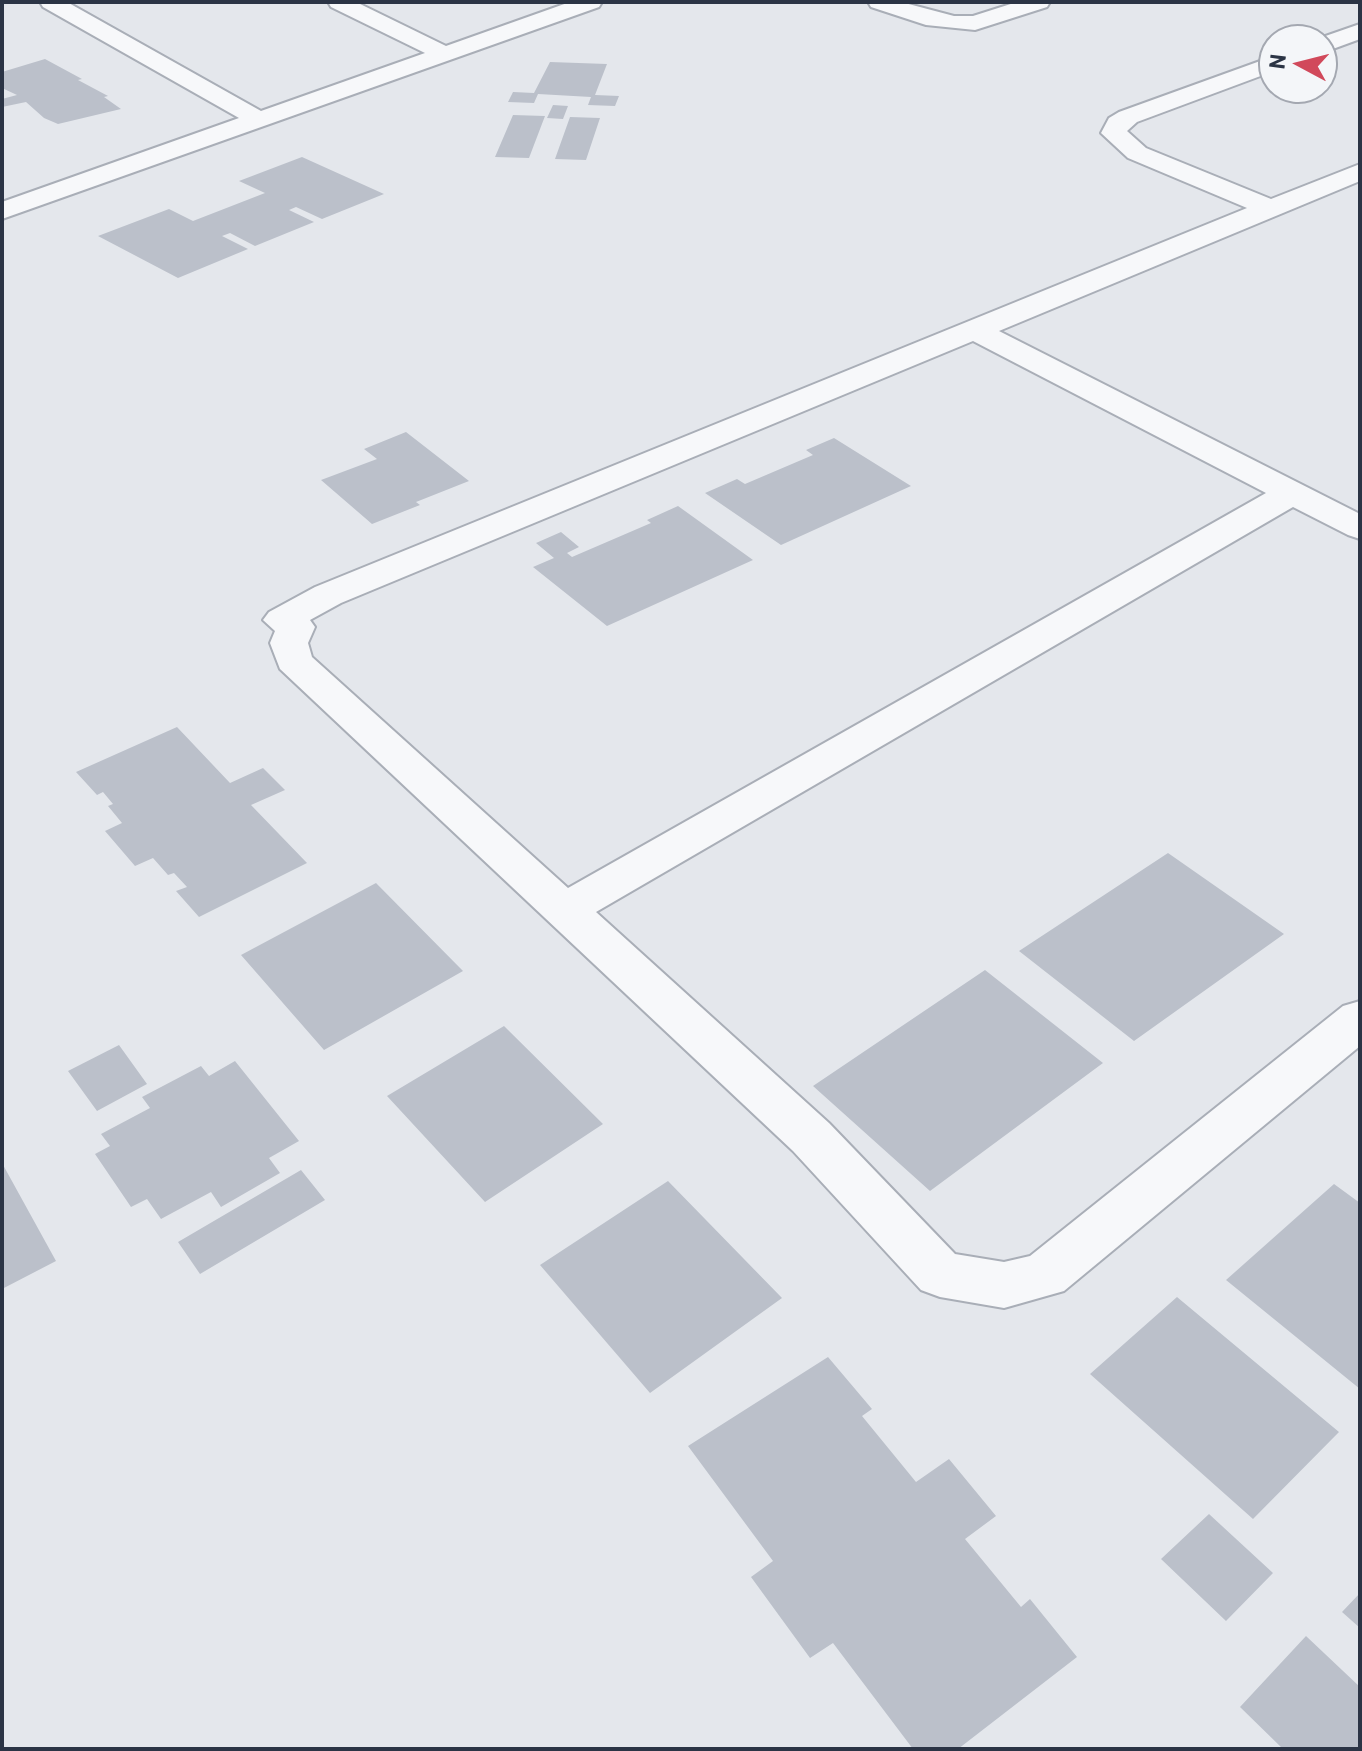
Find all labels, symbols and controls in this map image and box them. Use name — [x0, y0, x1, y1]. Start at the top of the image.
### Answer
north arrow — [1258, 24, 1338, 104]
text: N — [1262, 52, 1290, 70]

